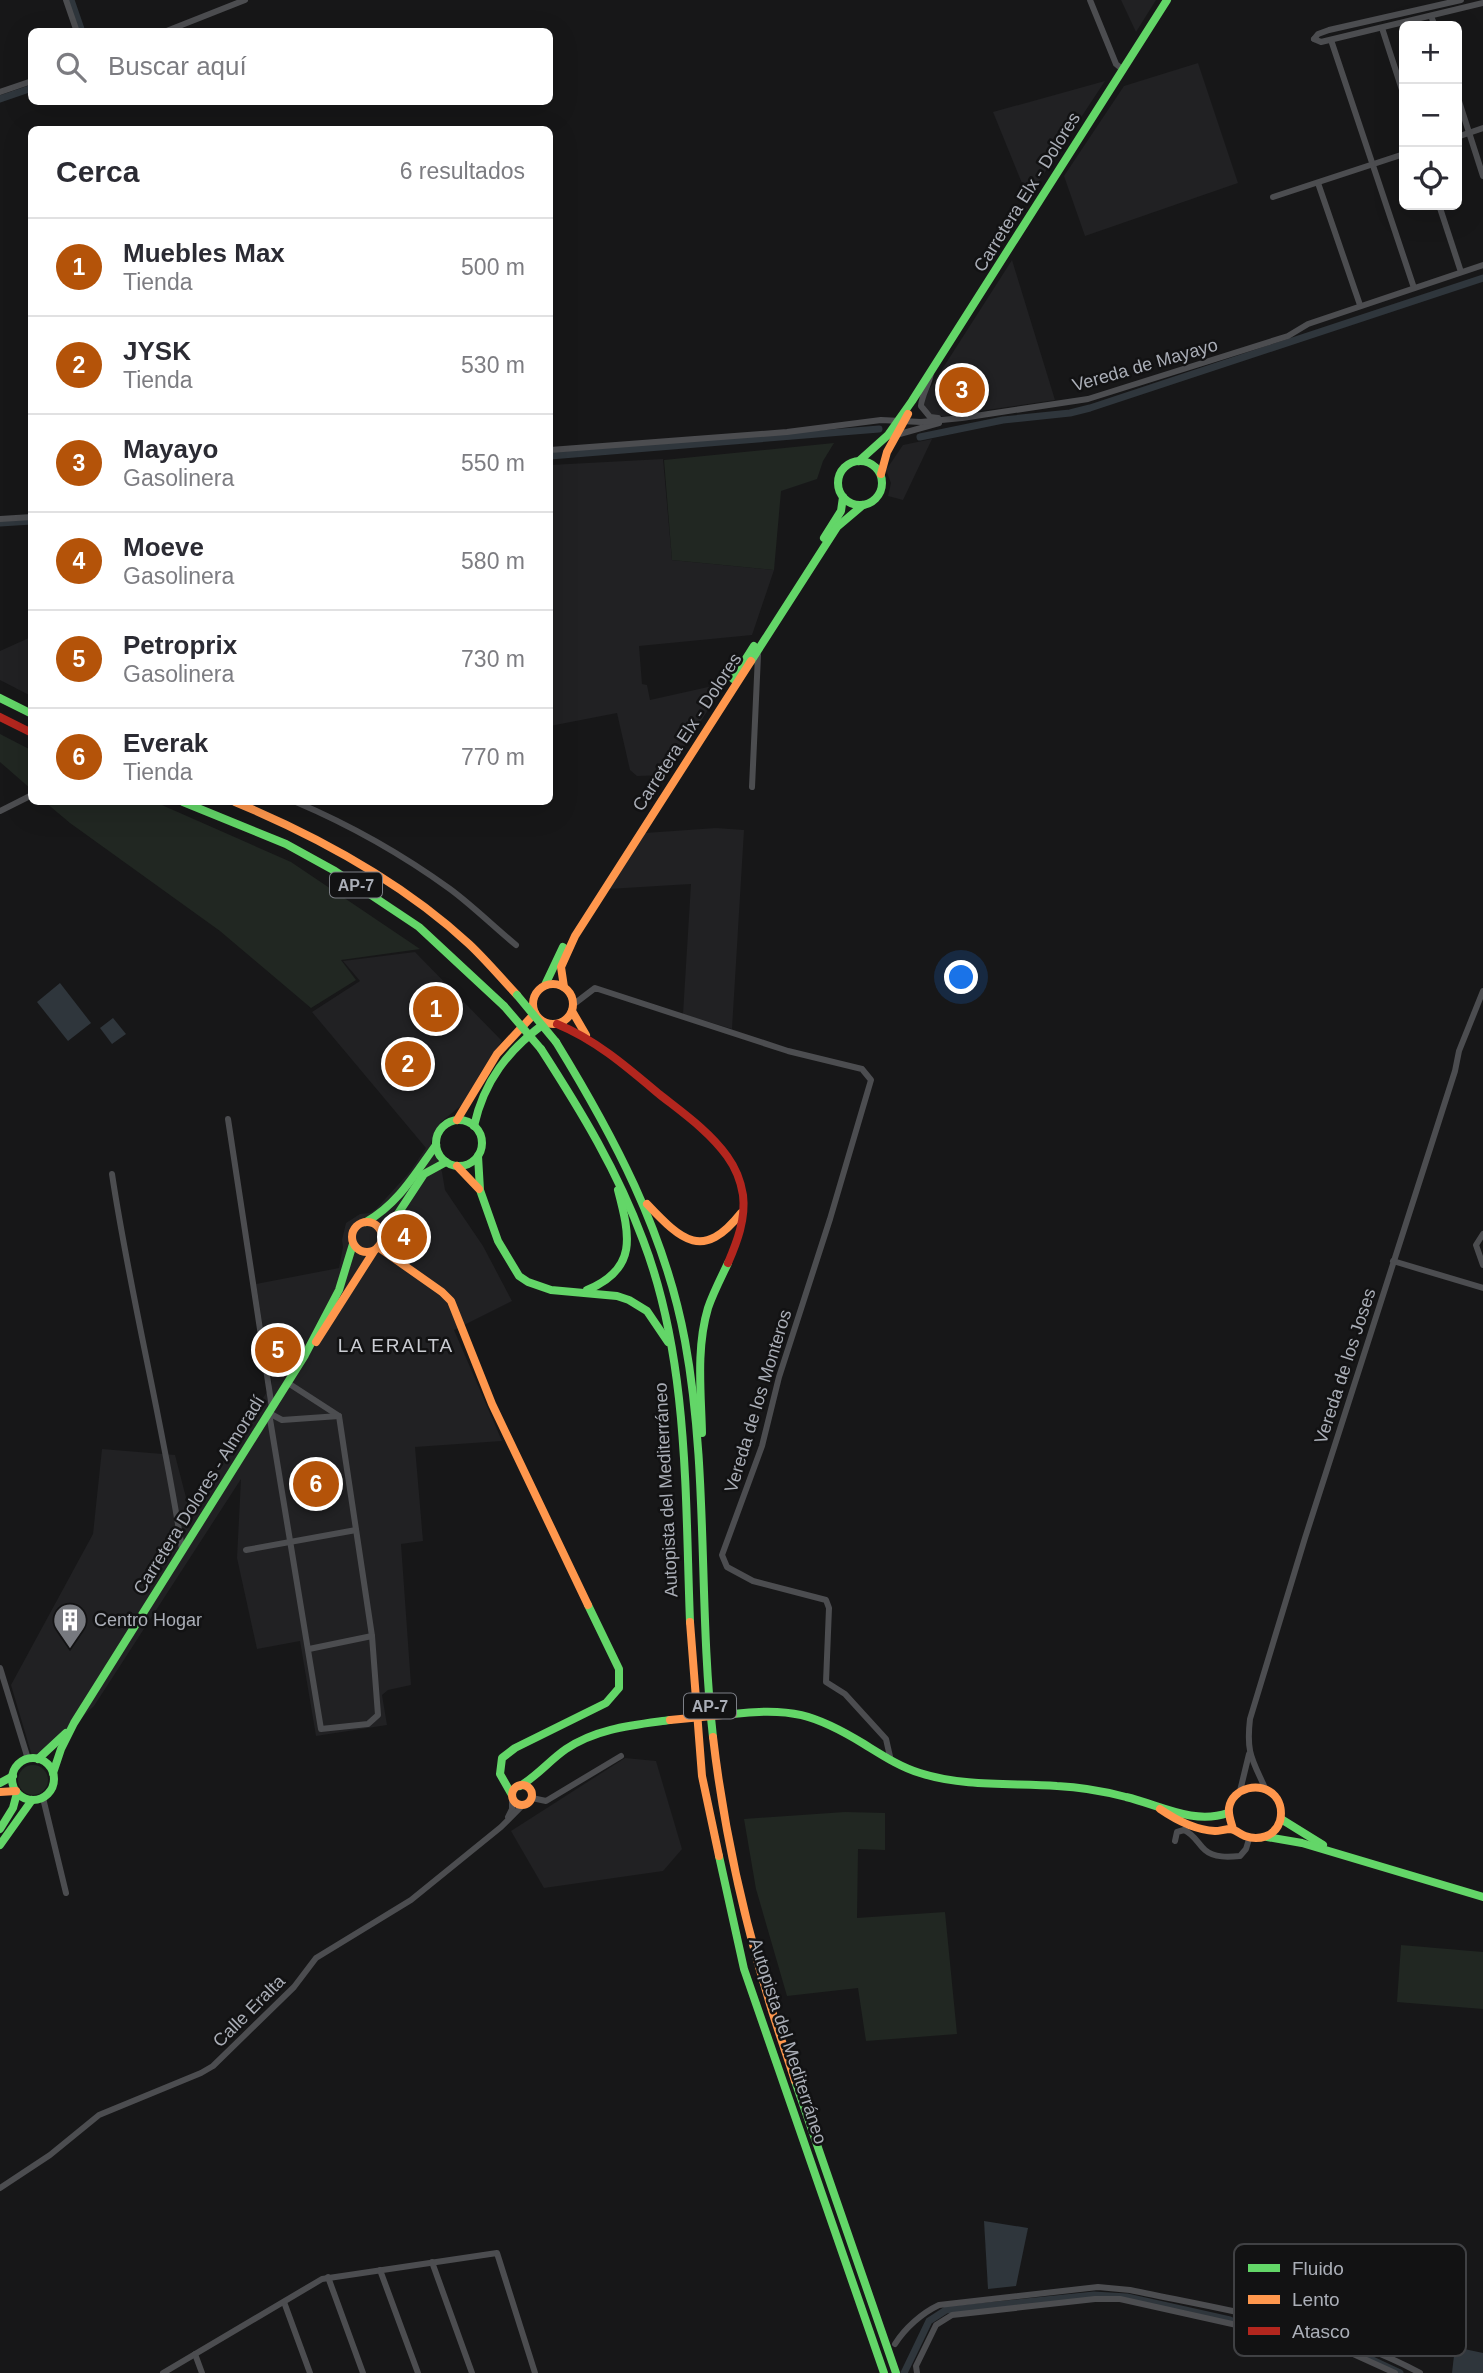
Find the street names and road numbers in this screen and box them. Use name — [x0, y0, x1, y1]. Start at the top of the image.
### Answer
street label: Carretera Elx - Dolores — [970, 109, 1084, 275]
street label: Vereda de Mayayo — [1070, 335, 1220, 395]
street label: Carretera Elx - Dolores — [628, 649, 746, 815]
road number: AP-7 — [330, 872, 382, 898]
street label: Vereda de los Joses — [1310, 1286, 1380, 1446]
street label: Vereda de los Monteros — [721, 1307, 795, 1495]
street label: Autopista del Mediterráneo — [650, 1382, 682, 1598]
street label: Carretera Dolores - Almoradí — [130, 1392, 268, 1598]
road number: AP-7 — [684, 1694, 736, 1718]
street label: Autopista del Mediterráneo — [745, 1936, 831, 2146]
street label: Calle Eralta — [209, 1970, 290, 2051]

